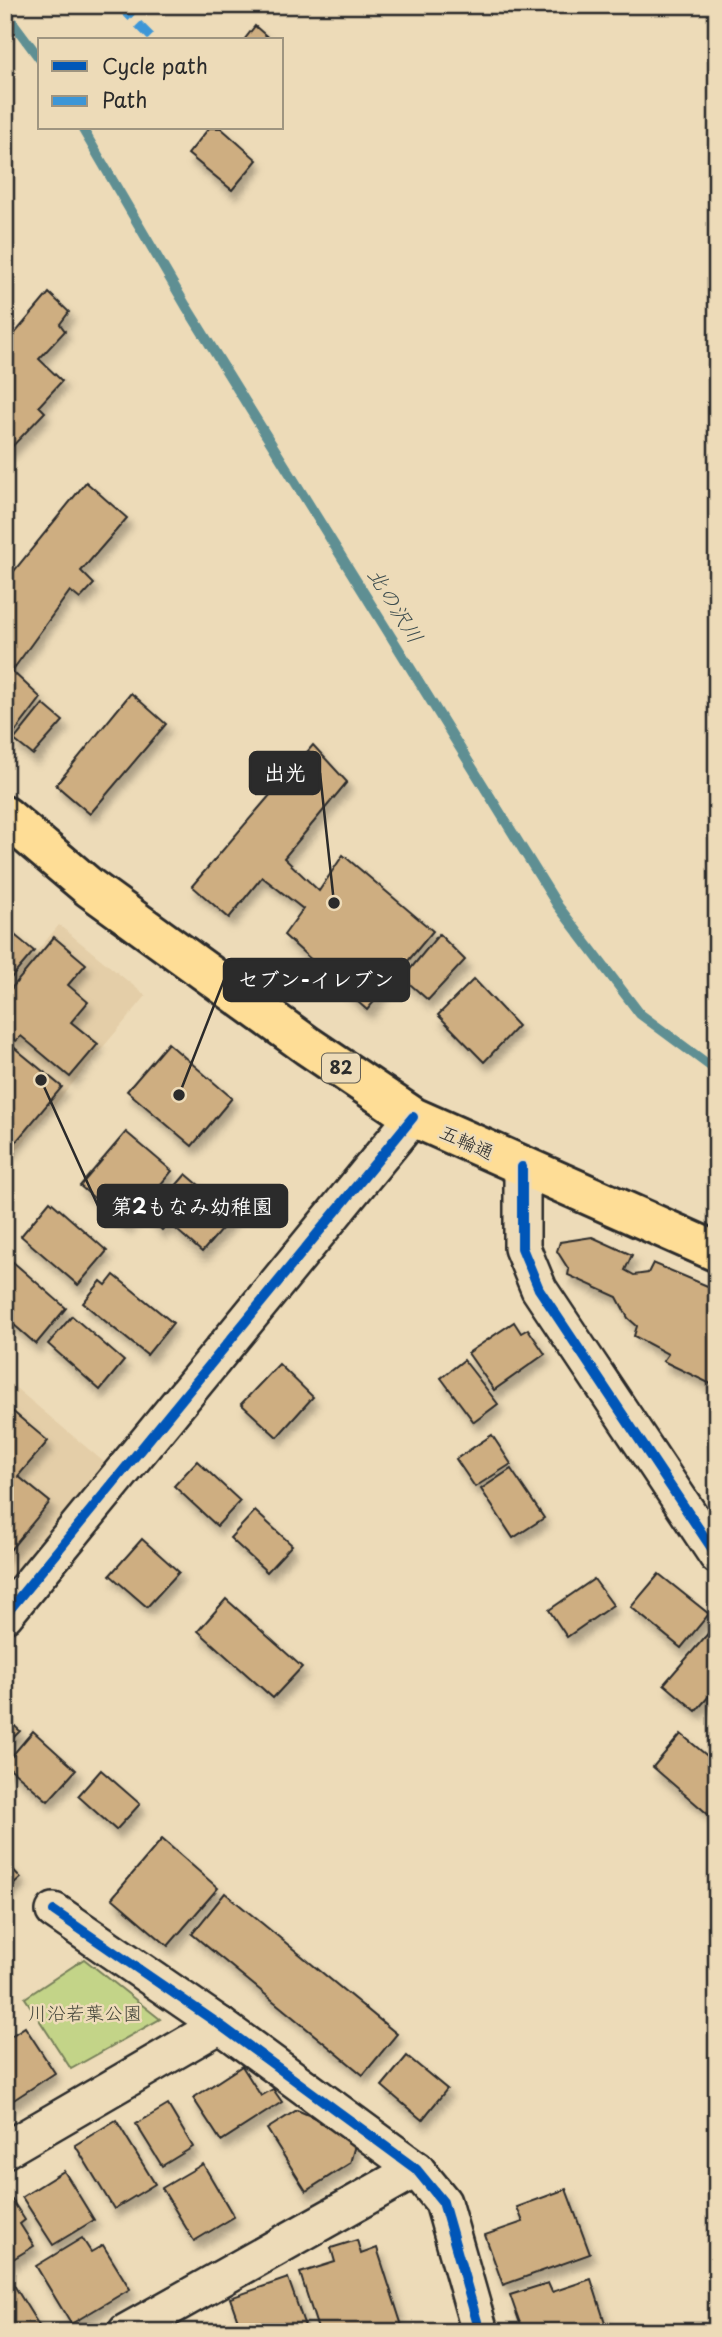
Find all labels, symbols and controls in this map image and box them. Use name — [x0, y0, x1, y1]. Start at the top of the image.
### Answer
legend — [38, 38, 284, 130]
text: Cycle path — [102, 49, 208, 81]
text: Path — [102, 83, 147, 115]
water label: 北の沢川 — [361, 561, 433, 649]
callout: 出光 — [250, 752, 320, 794]
text: 出光 — [264, 755, 306, 787]
callout: セブン-イレブン — [224, 959, 409, 1001]
text: セブン-イレブン — [238, 962, 394, 994]
road number: 82 — [322, 1054, 360, 1083]
street label: 五輪通 — [436, 1117, 499, 1165]
callout: 第2もなみ幼稚園 — [98, 1185, 287, 1227]
text: 第2もなみ幼稚園 — [111, 1189, 273, 1221]
park label: 川沿若葉公園 — [28, 1998, 142, 2026]

